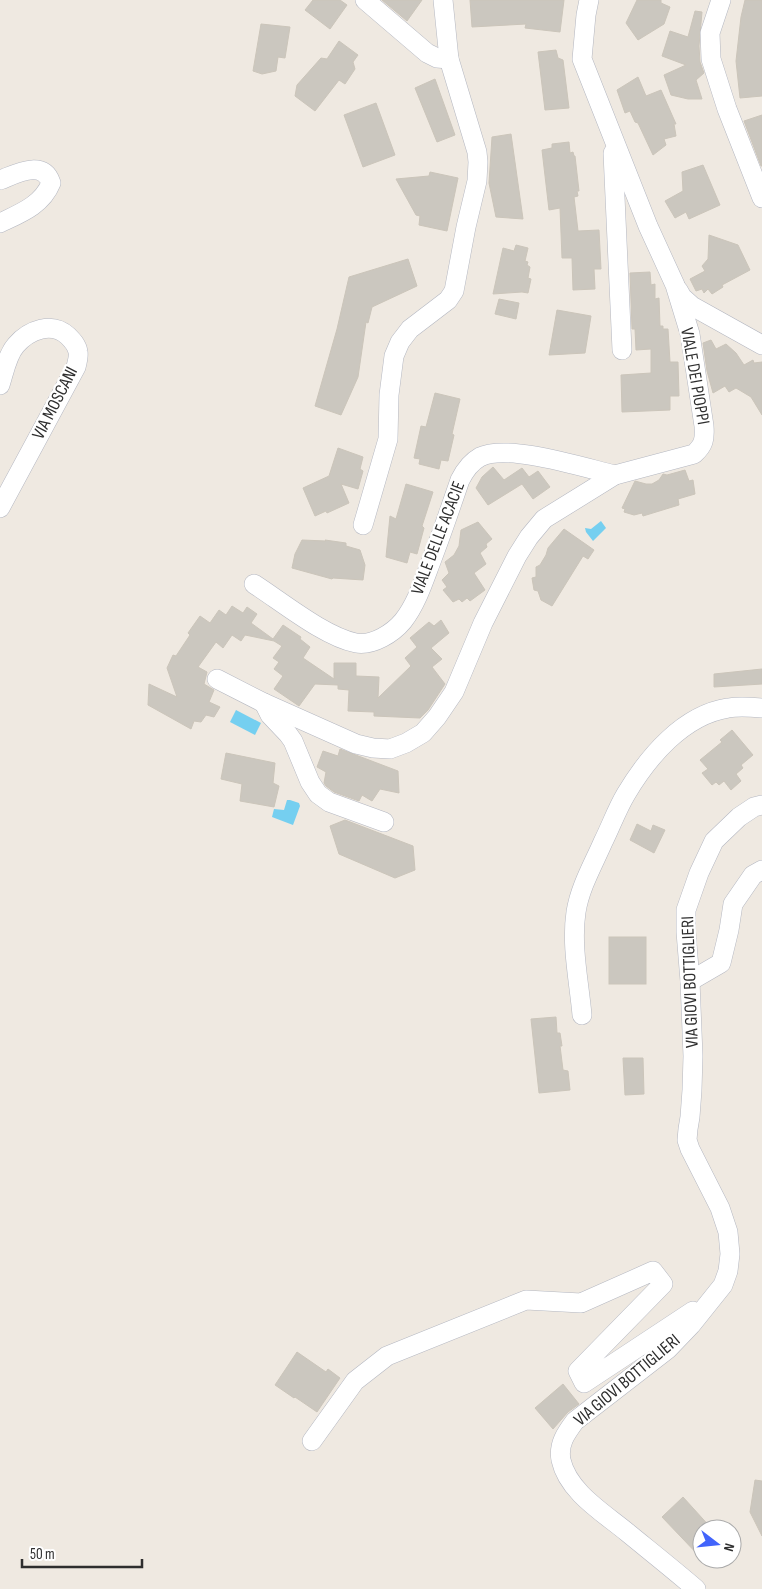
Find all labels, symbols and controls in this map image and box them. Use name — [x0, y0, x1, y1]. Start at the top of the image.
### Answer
street label: VIALE DEI PIOPPI — [676, 326, 714, 426]
street label: VIA MOSCANI — [28, 363, 82, 443]
street label: VIALE DELLE ACACIE — [407, 478, 469, 598]
street label: VIA GIOVI BOTTIGLIERI — [677, 916, 703, 1048]
street label: VIA GIOVI BOTTIGLIERI — [570, 1330, 684, 1430]
north arrow — [692, 1519, 742, 1569]
scale bar — [22, 1536, 142, 1568]
text: N — [720, 1542, 738, 1553]
text: 50 m — [30, 1545, 55, 1564]

